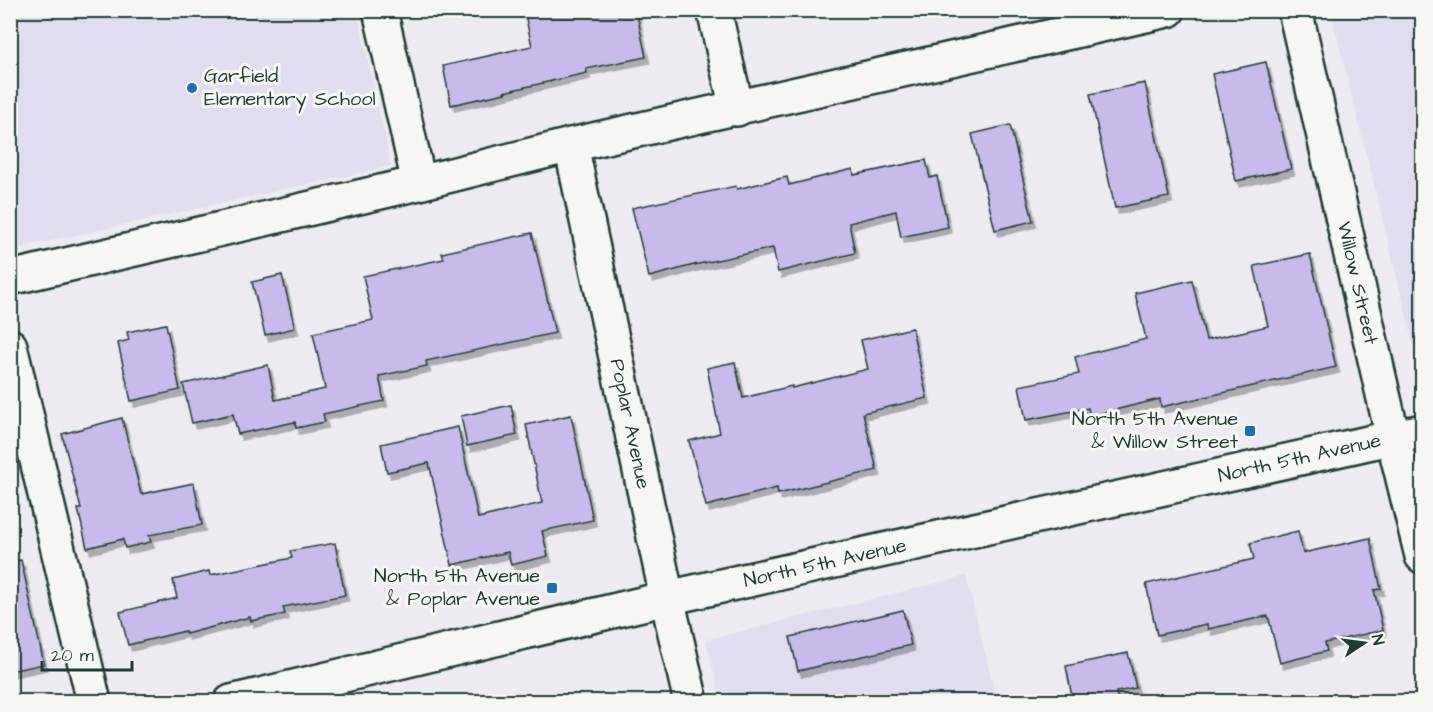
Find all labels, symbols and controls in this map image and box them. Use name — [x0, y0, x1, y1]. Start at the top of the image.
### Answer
place label: Garfield Elementary School — [204, 62, 376, 114]
marker: Garfield Elementary School — [185, 81, 199, 95]
street label: Willow Street — [1330, 219, 1385, 347]
street label: Poplar Avenue — [603, 356, 658, 492]
place label: North 5th Avenue & Willow Street — [1072, 405, 1238, 456]
marker: North 5th Avenue & Willow Street — [1243, 424, 1257, 438]
street label: North 5th Avenue — [1215, 426, 1384, 490]
street label: North 5th Avenue — [741, 531, 909, 595]
place label: North 5th Avenue & Poplar Avenue — [374, 562, 540, 613]
marker: North 5th Avenue & Poplar Avenue — [545, 581, 559, 595]
north arrow — [1334, 613, 1394, 673]
text: N — [1366, 632, 1389, 647]
scale bar — [42, 634, 132, 672]
text: 20 m — [51, 643, 94, 668]

